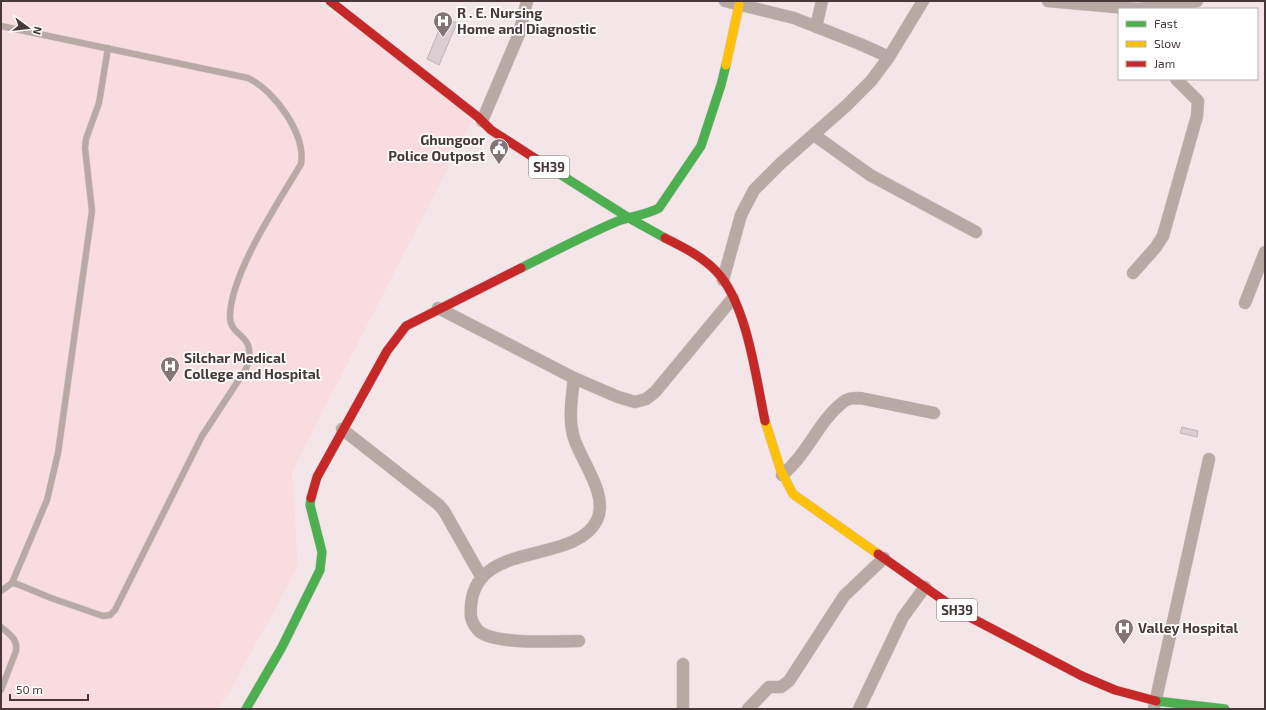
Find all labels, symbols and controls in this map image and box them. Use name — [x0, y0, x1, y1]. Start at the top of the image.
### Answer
place label: R . E. Nursing Home and Diagnostic — [457, 4, 596, 37]
north arrow — [8, 8, 48, 48]
legend — [1118, 8, 1258, 80]
hospital icon: R . E. Nursing Home and Diagnostic — [432, 10, 454, 38]
text: Fast — [1154, 16, 1178, 30]
text: N — [31, 25, 45, 36]
text: Slow — [1154, 36, 1181, 50]
text: Jam — [1154, 56, 1175, 70]
place label: Ghungoor Police Outpost — [388, 131, 485, 164]
public building icon: Ghungoor Police Outpost — [488, 137, 510, 165]
road number: SH39 — [529, 156, 569, 178]
place label: Silchar Medical College and Hospital — [184, 349, 321, 382]
hospital icon: Silchar Medical College and Hospital — [159, 355, 181, 383]
road number: SH39 — [937, 599, 977, 621]
hospital icon: Valley Hospital — [1113, 617, 1135, 645]
place label: Valley Hospital — [1138, 619, 1239, 636]
scale bar — [10, 676, 88, 702]
text: 50 m — [16, 682, 43, 696]

